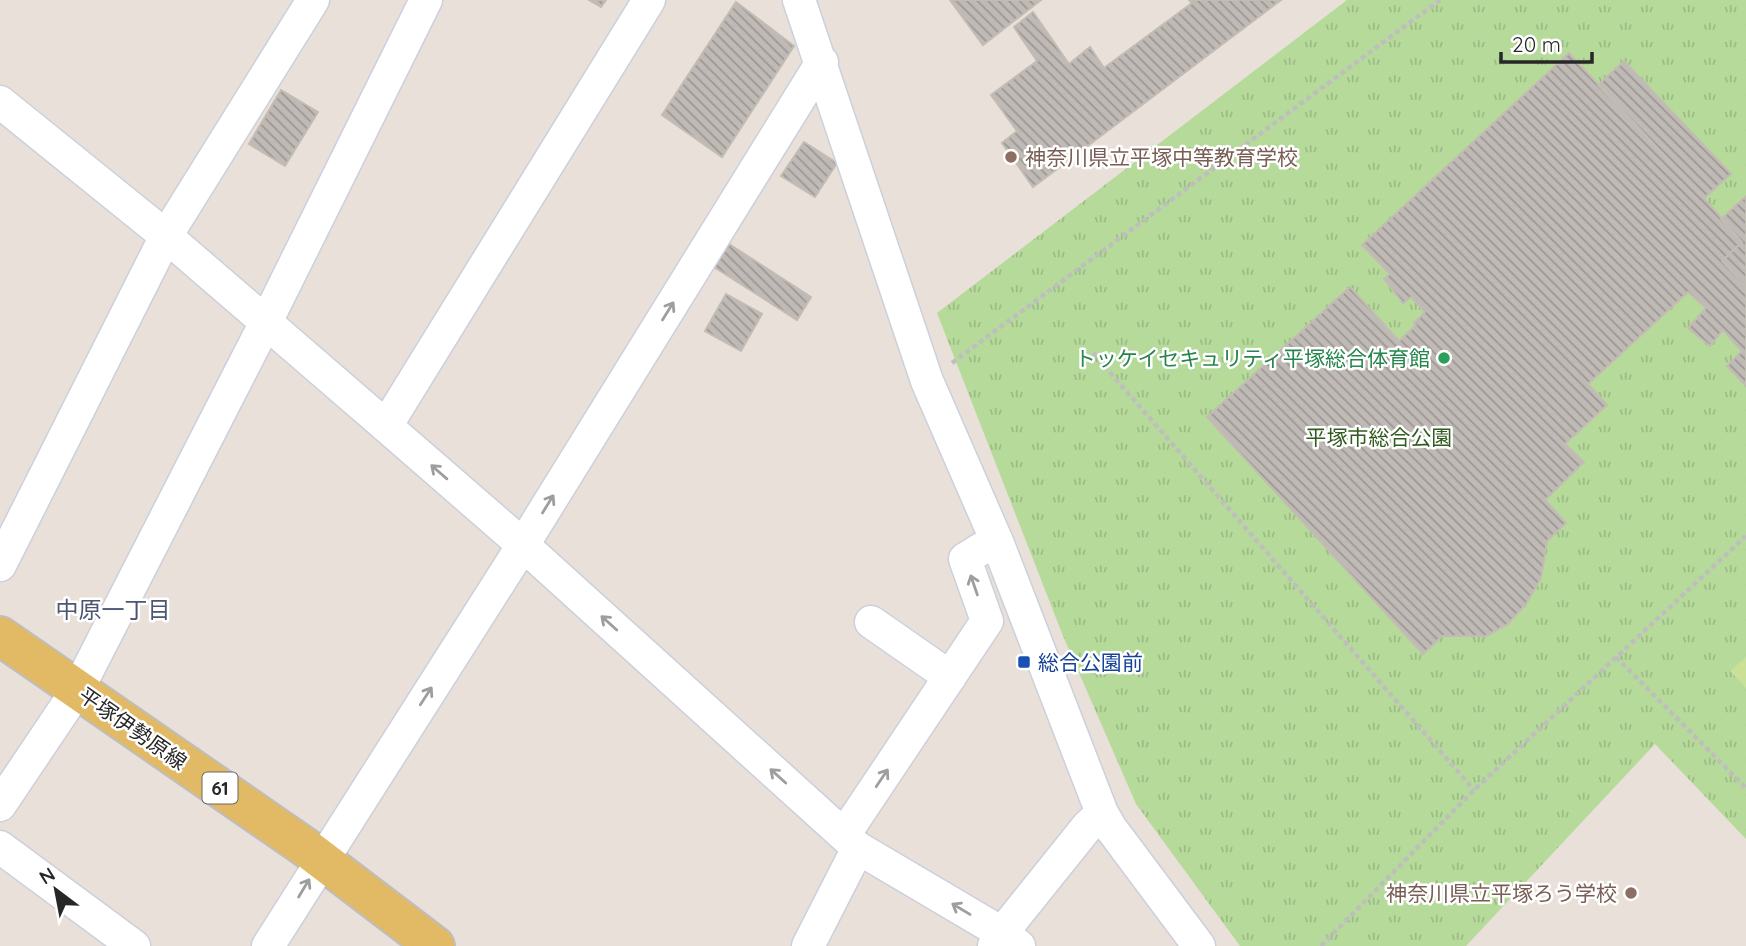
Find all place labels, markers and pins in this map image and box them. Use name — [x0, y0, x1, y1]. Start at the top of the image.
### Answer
place label: 神奈川県立平塚中等教育学校 — [1025, 144, 1298, 170]
marker: 神奈川県立平塚中等教育学校 — [1003, 149, 1019, 165]
place label: トッケイセキュリティ平塚総合体育館 — [1075, 345, 1430, 371]
marker: トッケイセキュリティ平塚総合体育館 — [1436, 350, 1452, 366]
place label: 総合公園前 — [1038, 649, 1143, 675]
marker: 総合公園前 — [1016, 654, 1032, 670]
place label: 神奈川県立平塚ろう学校 — [1386, 880, 1617, 906]
marker: 神奈川県立平塚ろう学校 — [1623, 885, 1639, 901]

